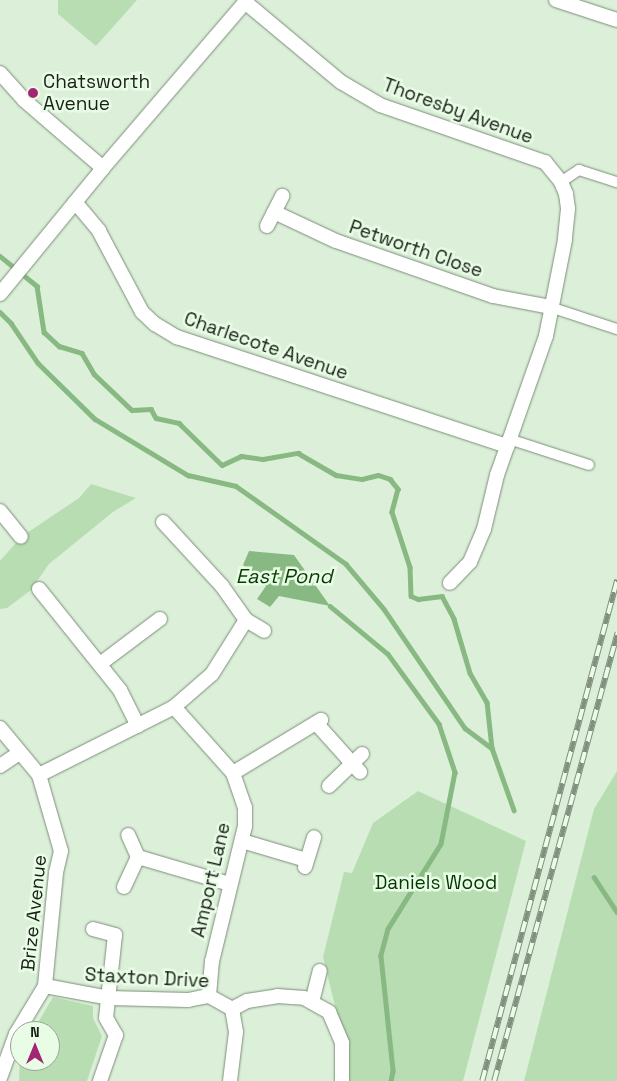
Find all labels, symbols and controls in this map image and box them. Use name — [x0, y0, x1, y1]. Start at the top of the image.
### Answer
place label: Chatsworth Avenue — [43, 71, 150, 115]
street label: Thoresby Avenue — [380, 73, 536, 149]
marker: Chatsworth Avenue — [27, 87, 39, 99]
street label: Petworth Close — [346, 215, 486, 283]
street label: Charlecote Avenue — [181, 307, 351, 385]
water label: East Pond — [236, 564, 332, 588]
street label: Amport Lane — [187, 820, 235, 940]
street label: Brize Avenue — [17, 854, 51, 972]
park label: Daniels Wood — [375, 872, 497, 894]
street label: Staxton Drive — [84, 963, 210, 993]
north arrow — [10, 1021, 60, 1071]
text: N — [30, 1023, 40, 1041]

